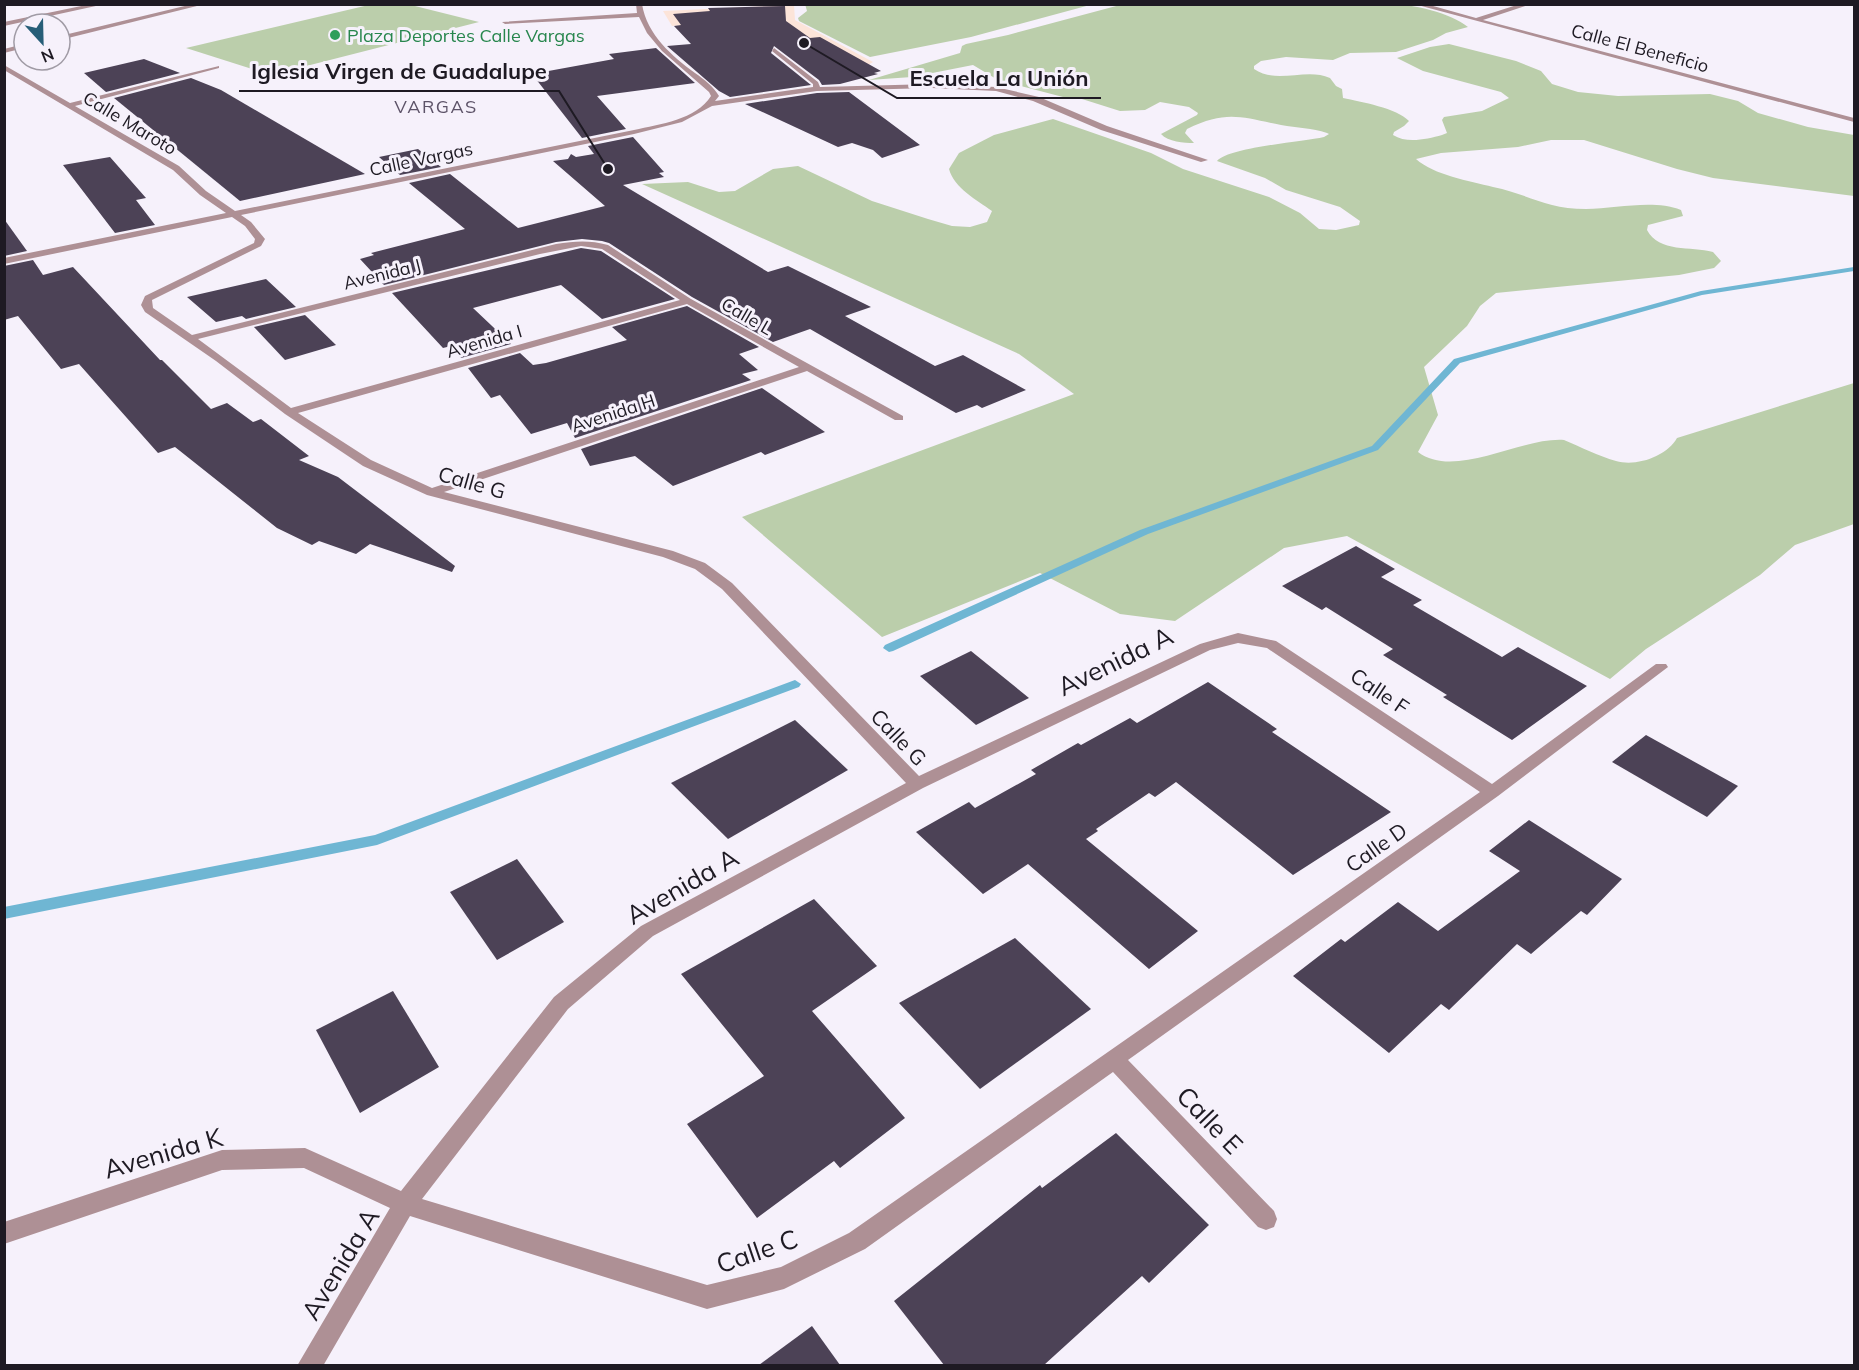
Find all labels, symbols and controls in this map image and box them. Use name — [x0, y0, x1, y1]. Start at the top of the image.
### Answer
north arrow — [12, 12, 72, 72]
street label: Calle El Beneficio — [1569, 19, 1711, 77]
place label: Plaza Deportes Calle Vargas — [347, 24, 585, 47]
marker: Plaza Deportes Calle Vargas — [328, 28, 342, 42]
text: N — [38, 44, 57, 67]
callout: Iglesia Virgen de Guadalupe — [239, 51, 559, 91]
text: Iglesia Virgen de Guadalupe — [251, 57, 547, 85]
callout: Escuela La Unión — [897, 58, 1101, 98]
text: Escuela La Unión — [909, 64, 1089, 92]
street label: Calle Maroto — [79, 86, 181, 160]
district label: VARGAS — [394, 95, 478, 118]
street label: Calle Vargas — [367, 137, 475, 181]
street label: Avenida J — [341, 253, 423, 295]
street label: Calle L — [717, 292, 777, 340]
street label: Avenida I — [443, 319, 525, 363]
street label: Avenida H — [568, 389, 658, 437]
street label: Calle G — [435, 460, 509, 504]
street label: Avenida A — [1052, 619, 1178, 703]
street label: Calle F — [1346, 662, 1415, 720]
street label: Calle G — [866, 703, 932, 771]
street label: Calle D — [1340, 816, 1412, 878]
street label: Avenida A — [620, 841, 744, 931]
street label: Calle E — [1170, 1079, 1250, 1161]
street label: Avenida K — [100, 1120, 227, 1186]
street label: Avenida A — [294, 1202, 386, 1326]
street label: Calle C — [712, 1222, 802, 1280]

